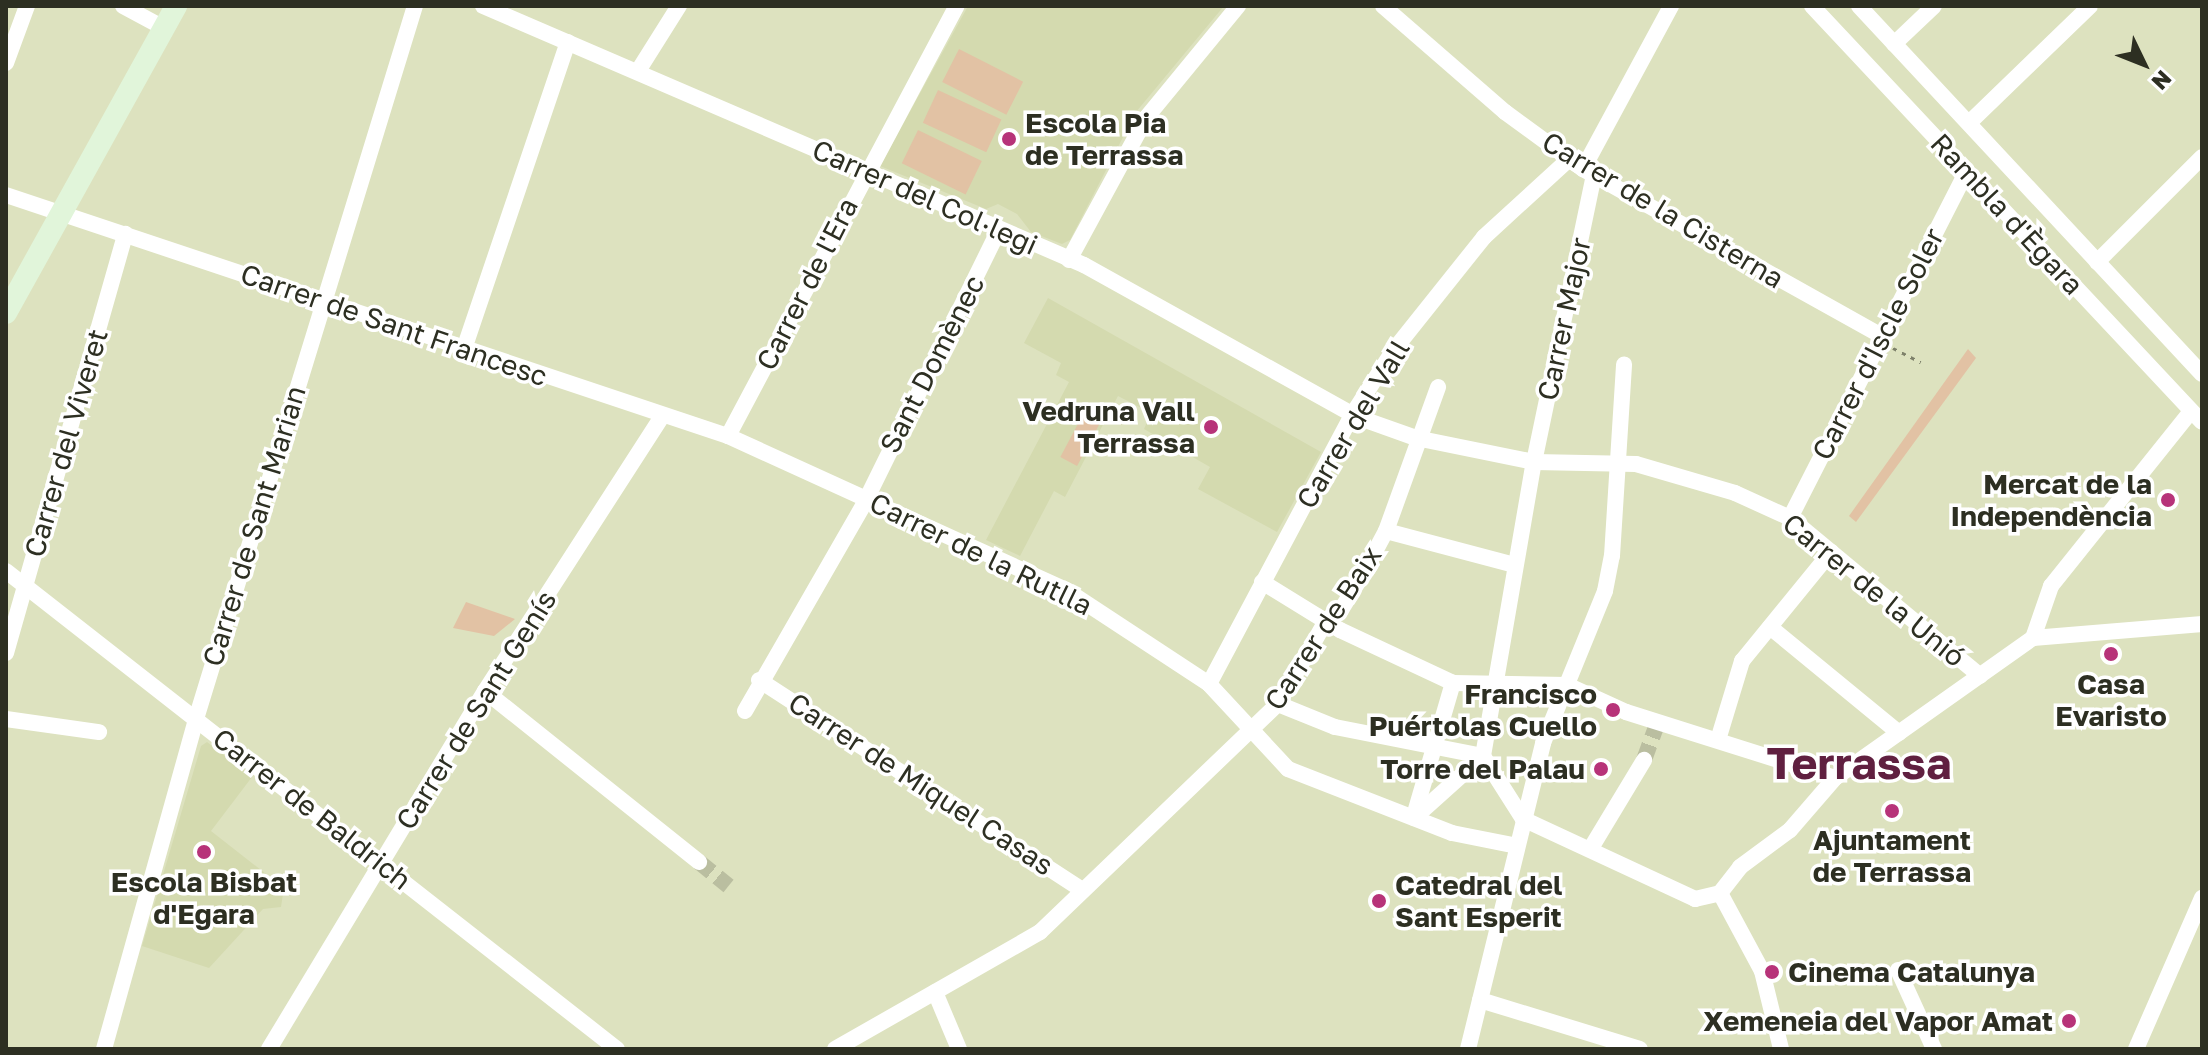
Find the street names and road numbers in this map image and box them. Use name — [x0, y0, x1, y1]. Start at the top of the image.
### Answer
street label: Carrer de la Cisterna — [1536, 125, 1790, 295]
street label: Rambla d'Ègara — [1924, 126, 2090, 302]
street label: Carrer del Col·legi — [807, 132, 1043, 262]
street label: Carrer de l'Era — [749, 192, 865, 376]
street label: Carrer d'Iscle Soler — [1805, 223, 1951, 465]
street label: Carrer Major — [1530, 234, 1598, 404]
street label: Carrer de Sant Francesc — [236, 257, 552, 393]
street label: Sant Domènec — [873, 269, 991, 459]
street label: Carrer del Viveret — [17, 325, 115, 561]
street label: Carrer del Vall — [1289, 334, 1417, 514]
street label: Carrer de Sant Marian — [195, 382, 313, 670]
street label: Carrer de la Rutlla — [864, 486, 1098, 622]
street label: Carrer de la Unió — [1776, 506, 1972, 674]
street label: Carrer de Baix — [1258, 540, 1388, 716]
street label: Carrer de Sant Genís — [389, 584, 563, 836]
street label: Carrer de Miquel Casas — [782, 686, 1060, 882]
street label: Carrer de Baldrich — [206, 721, 418, 897]

